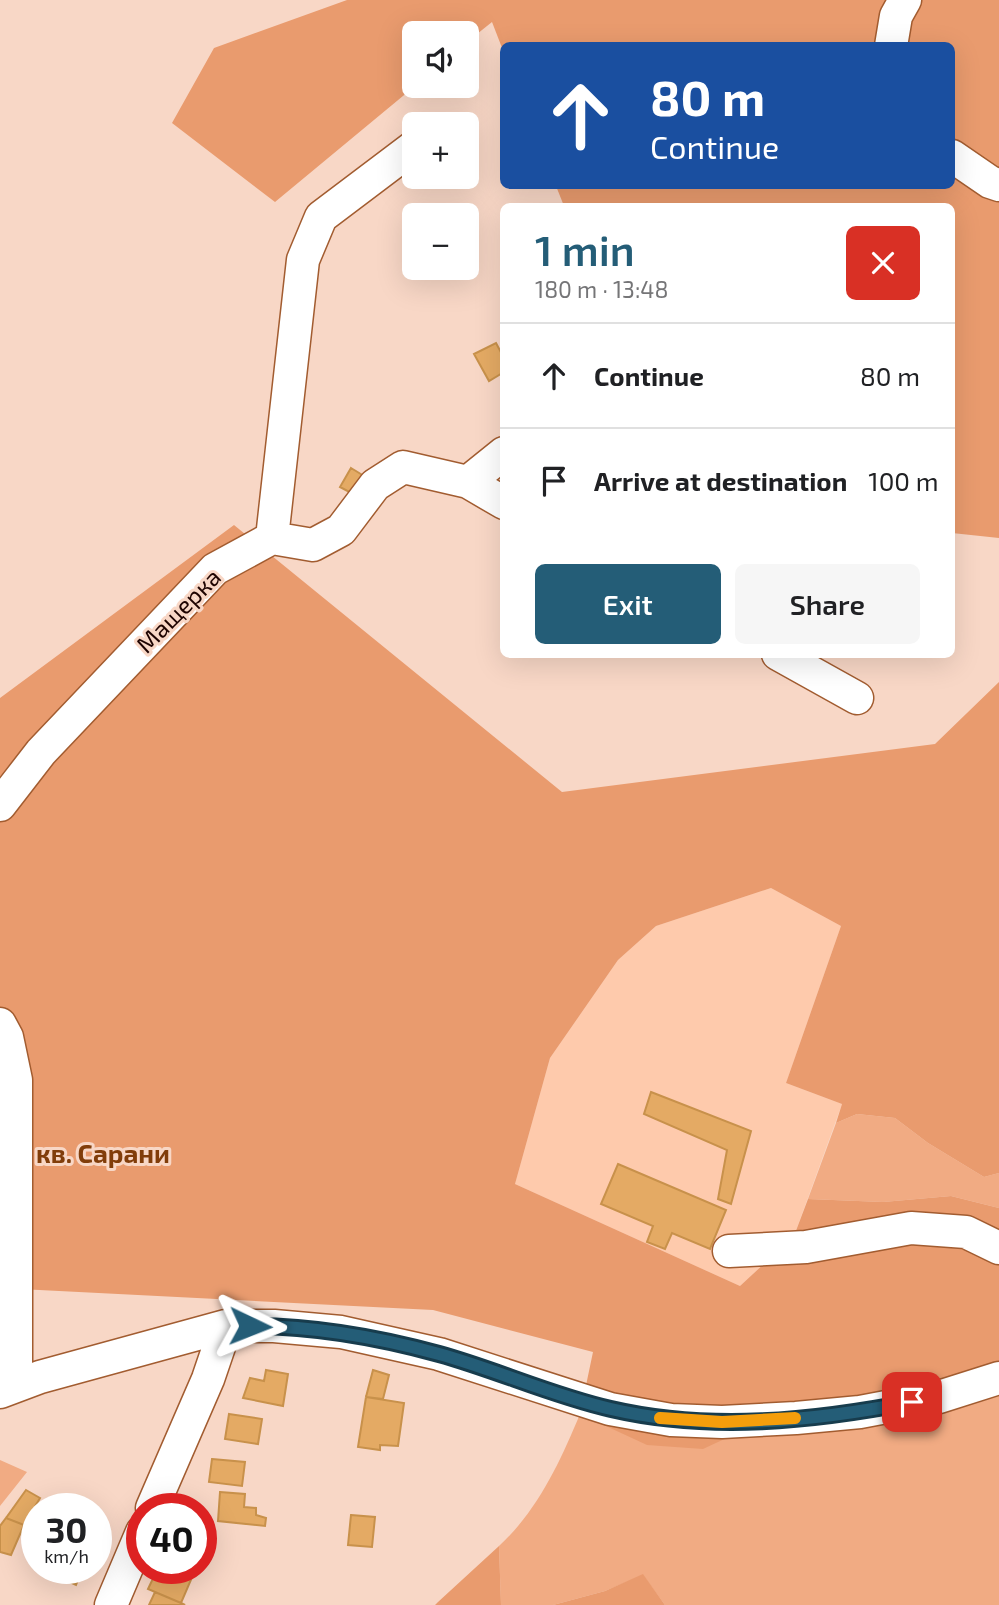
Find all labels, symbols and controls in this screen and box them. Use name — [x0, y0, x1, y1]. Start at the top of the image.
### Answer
map controls — [402, 21, 479, 280]
button: sound — [402, 21, 479, 98]
text: 80 m — [650, 67, 765, 126]
icon: ahead — [535, 70, 626, 161]
button: + — [402, 112, 479, 189]
text: Continue — [650, 127, 779, 165]
button: − — [402, 203, 479, 280]
text: 1 min — [535, 224, 635, 274]
button: close — [846, 226, 920, 300]
text: 180 m · 13:48 — [535, 275, 668, 303]
icon: ahead — [535, 357, 573, 395]
text: Continue — [594, 360, 704, 391]
text: 80 m — [860, 360, 920, 391]
icon: arrive — [535, 462, 573, 500]
text: Arrive at destination — [594, 465, 847, 496]
text: 100 m — [868, 465, 939, 496]
street label: Мащерка — [130, 562, 226, 658]
button: Exit — [535, 564, 721, 644]
button: Share — [735, 564, 920, 644]
district label: кв. Сарани — [36, 1137, 170, 1168]
position arrow — [213, 1289, 287, 1363]
pin — [882, 1372, 942, 1432]
icon: arrive — [893, 1383, 931, 1421]
speed limit sign: 40 — [126, 1493, 217, 1584]
text: 30 — [46, 1508, 87, 1550]
text: km/h — [44, 1545, 89, 1567]

